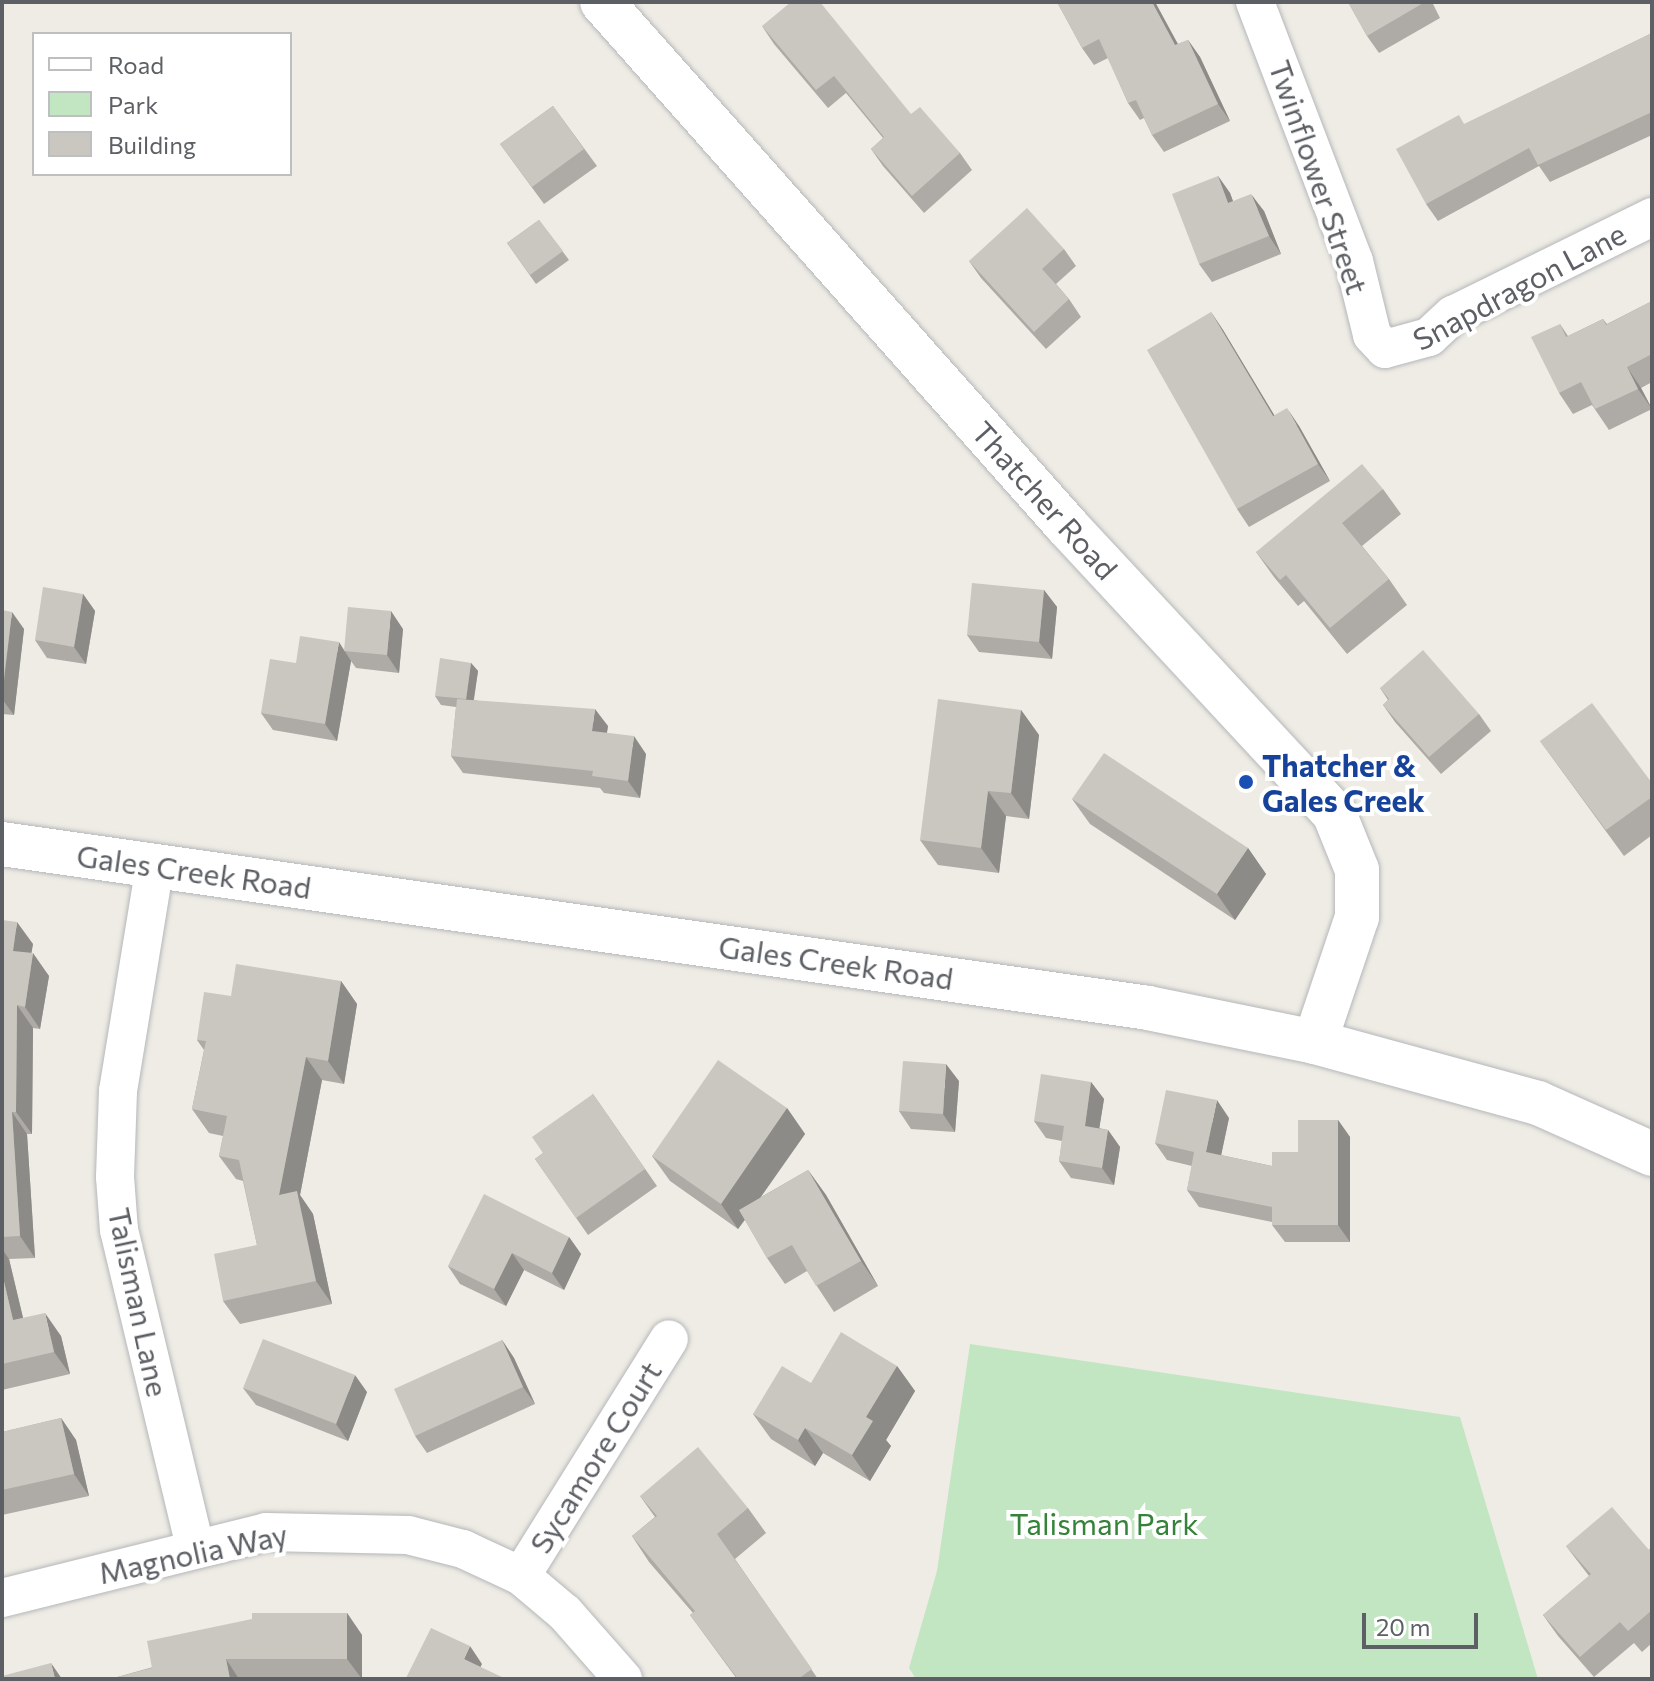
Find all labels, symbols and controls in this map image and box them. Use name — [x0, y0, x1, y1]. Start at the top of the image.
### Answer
legend — [32, 32, 292, 176]
text: Road — [108, 50, 164, 79]
street label: Twinflower Street — [1262, 55, 1376, 299]
text: Park — [108, 90, 158, 119]
text: Building — [108, 130, 196, 159]
street label: Snapdragon Lane — [1407, 215, 1631, 357]
street label: Thatcher Road — [965, 414, 1125, 586]
place label: Thatcher & Gales Creek — [1262, 747, 1425, 818]
marker: Thatcher & Gales Creek — [1237, 773, 1255, 791]
street label: Gales Creek Road — [75, 837, 313, 905]
street label: Gales Creek Road — [717, 928, 955, 996]
street label: Talisman Lane — [101, 1204, 177, 1400]
street label: Sycamore Court — [522, 1355, 668, 1559]
park label: Talisman Park — [1010, 1505, 1198, 1541]
street label: Magnolia Way — [95, 1515, 291, 1591]
scale bar — [1366, 1597, 1482, 1647]
text: 20 m — [1376, 1612, 1430, 1641]

